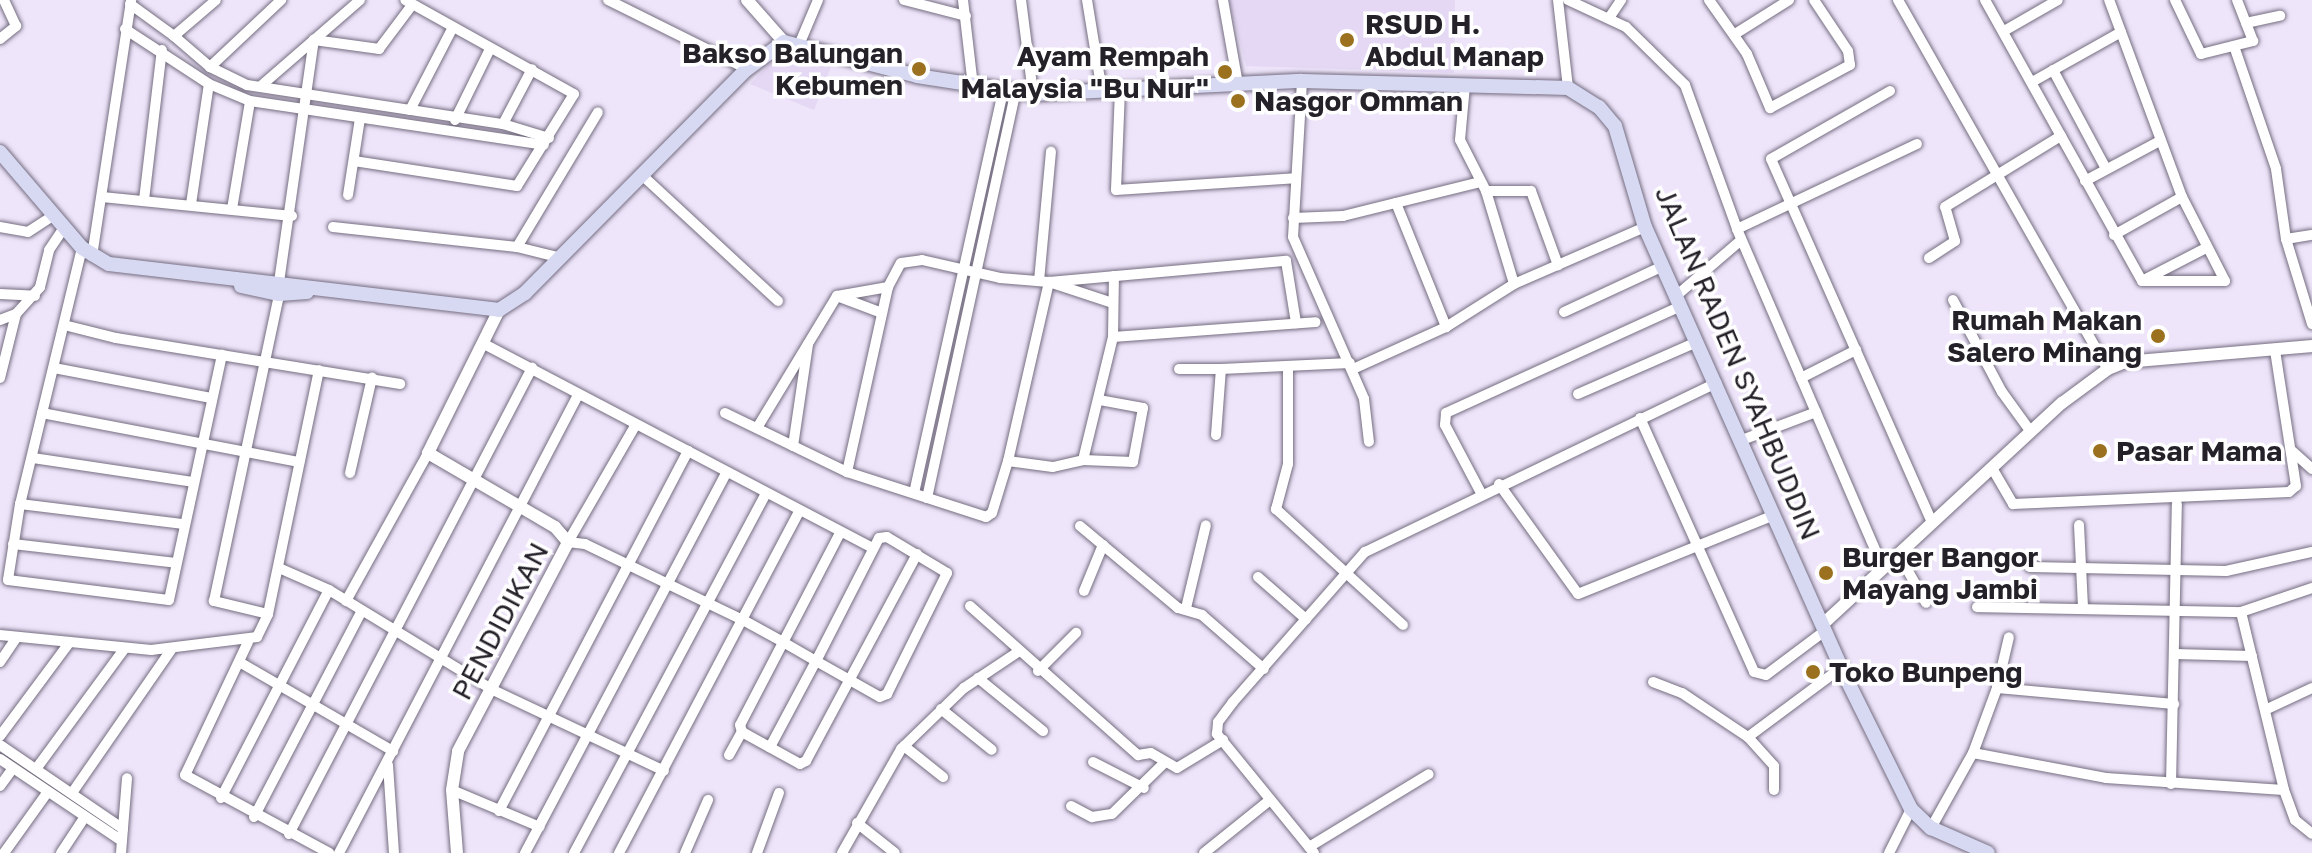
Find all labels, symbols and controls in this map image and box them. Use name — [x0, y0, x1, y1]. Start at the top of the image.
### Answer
place label: RSUD H. Abdul Manap — [1365, 7, 1544, 73]
marker: RSUD H. Abdul Manap — [1336, 29, 1358, 51]
place label: Bakso Balungan Kebumen — [682, 36, 903, 102]
place label: Ayam Rempah Malaysia "Bu Nur" — [961, 39, 1209, 105]
marker: Bakso Balungan Kebumen — [910, 60, 928, 78]
marker: Ayam Rempah Malaysia "Bu Nur" — [1216, 63, 1234, 81]
place label: Nasgor Omman — [1254, 84, 1463, 118]
marker: Nasgor Omman — [1229, 92, 1247, 110]
street label: JALAN RADEN SYAHBUDDIN — [1648, 181, 1828, 545]
place label: Rumah Makan Salero Minang — [1947, 303, 2142, 369]
marker: Rumah Makan Salero Minang — [2149, 327, 2167, 345]
place label: Pasar Mama — [2116, 434, 2282, 468]
marker: Pasar Mama — [2091, 442, 2109, 460]
street label: PENDIDIKAN — [444, 537, 556, 705]
place label: Burger Bangor Mayang Jambi — [1842, 540, 2038, 606]
marker: Burger Bangor Mayang Jambi — [1817, 564, 1835, 582]
place label: Toko Bunpeng — [1829, 655, 2022, 689]
marker: Toko Bunpeng — [1804, 663, 1822, 681]

